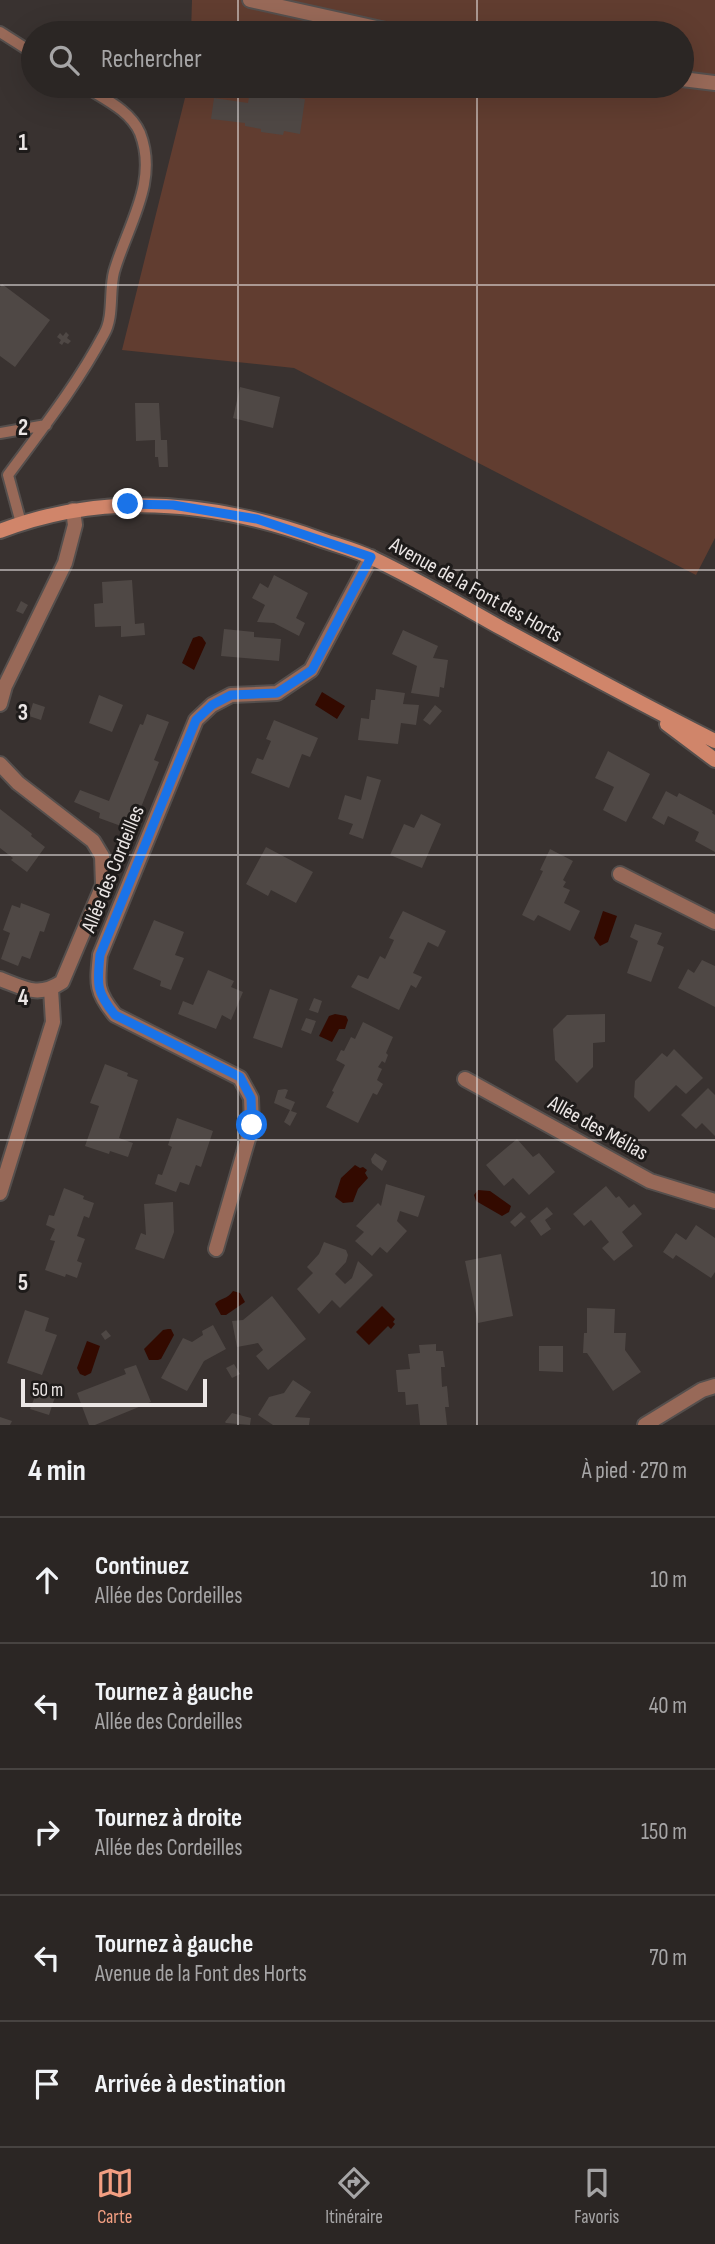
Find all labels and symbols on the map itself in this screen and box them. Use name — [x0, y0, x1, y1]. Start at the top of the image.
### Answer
text: 1 — [18, 129, 28, 157]
text: 2 — [18, 414, 28, 442]
route end — [112, 488, 143, 519]
street label: Avenue de la Font des Horts — [385, 532, 567, 648]
text: 3 — [18, 699, 28, 727]
street label: Allée des Cordeilles — [76, 802, 150, 937]
text: 4 — [18, 984, 29, 1012]
street label: Allée des Mélias — [543, 1090, 652, 1166]
route start — [236, 1109, 267, 1140]
text: 5 — [18, 1269, 28, 1297]
scale bar — [21, 1376, 206, 1408]

